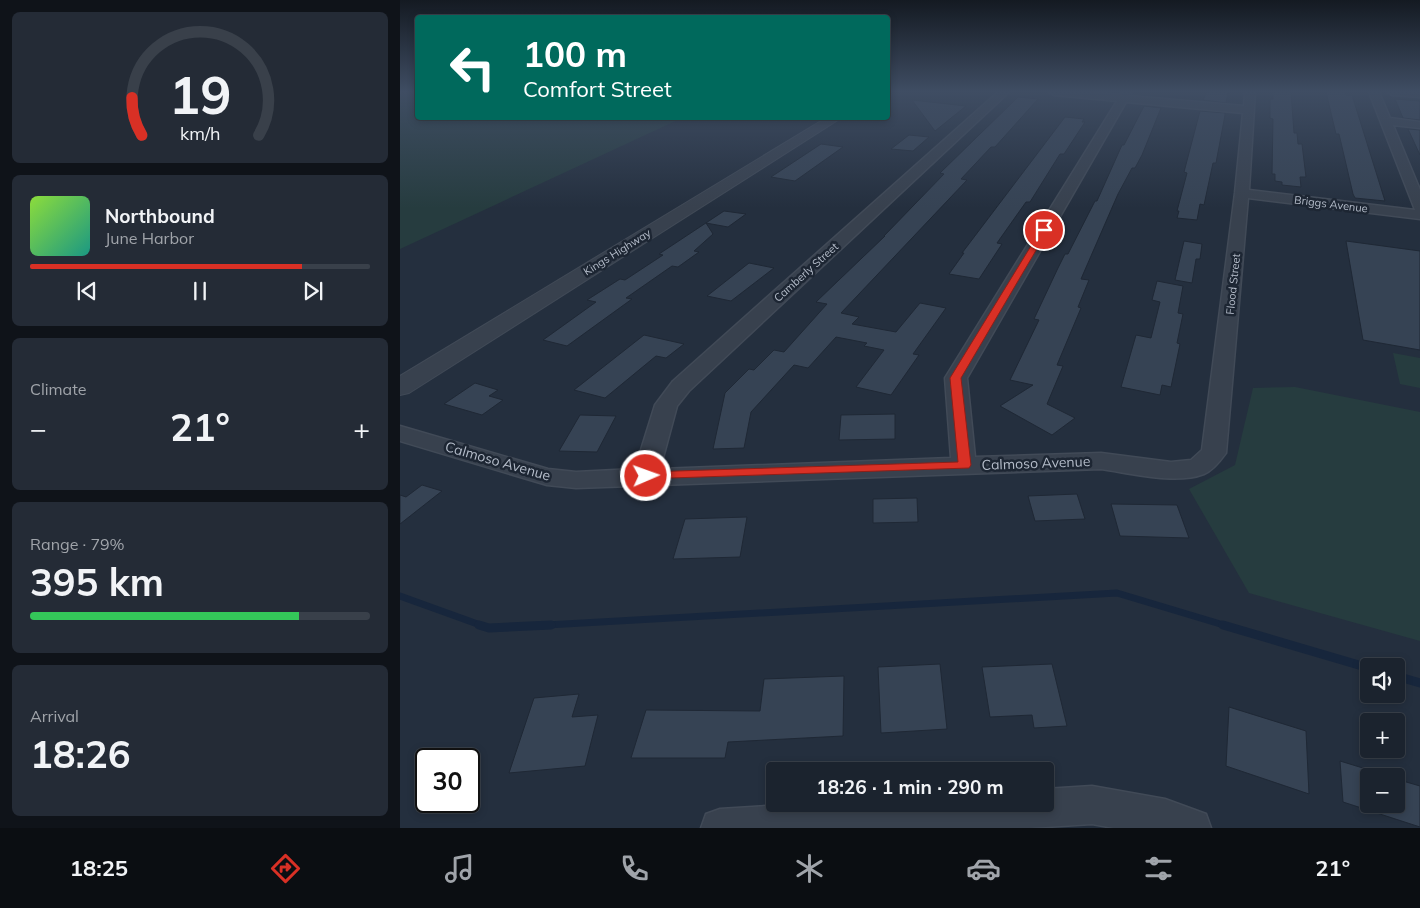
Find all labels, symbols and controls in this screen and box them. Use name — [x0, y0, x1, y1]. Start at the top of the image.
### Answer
text: 100 m — [523, 32, 627, 76]
icon: left — [440, 35, 505, 100]
text: 19 — [169, 62, 231, 127]
text: Comfort Street — [523, 75, 672, 103]
text: km/h — [180, 122, 220, 144]
street label: Briggs Avenue — [1293, 193, 1369, 215]
text: Northbound — [105, 204, 215, 228]
pin — [1023, 209, 1065, 251]
icon: arrive — [1030, 216, 1058, 244]
street label: Kings Highway — [581, 226, 653, 278]
text: June Harbor — [105, 228, 194, 248]
street label: Camberly Street — [771, 239, 841, 305]
street label: Flood Street — [1223, 253, 1243, 315]
icon: previous — [73, 277, 101, 305]
icon: pause — [186, 277, 214, 305]
icon: next — [299, 277, 327, 305]
text: Climate — [30, 379, 86, 399]
text: 21° — [170, 403, 230, 451]
text: − — [30, 411, 47, 446]
text: + — [353, 411, 370, 446]
street label: Calmoso Avenue — [443, 437, 553, 485]
position arrow — [619, 449, 671, 501]
street label: Calmoso Avenue — [981, 452, 1091, 474]
text: Range · 79% — [30, 534, 125, 554]
text: 395 km — [30, 558, 164, 606]
map controls — [1360, 658, 1405, 813]
button: sound — [1360, 658, 1405, 703]
text: Arrival — [30, 706, 79, 726]
button: + — [1360, 713, 1405, 758]
text: 18:26 — [30, 730, 131, 778]
speed limit sign: 30 — [415, 748, 480, 813]
button: − — [1360, 768, 1405, 813]
text: 18:26 · 1 min · 290 m — [816, 775, 1004, 799]
icon: directions — [268, 851, 303, 886]
icon: music — [442, 851, 477, 886]
icon: phone — [617, 851, 652, 886]
icon: climate — [792, 851, 827, 886]
icon: car — [966, 851, 1001, 886]
icon: filters — [1141, 851, 1176, 886]
text: 18:25 — [70, 854, 128, 882]
text: 21° — [1315, 854, 1350, 882]

